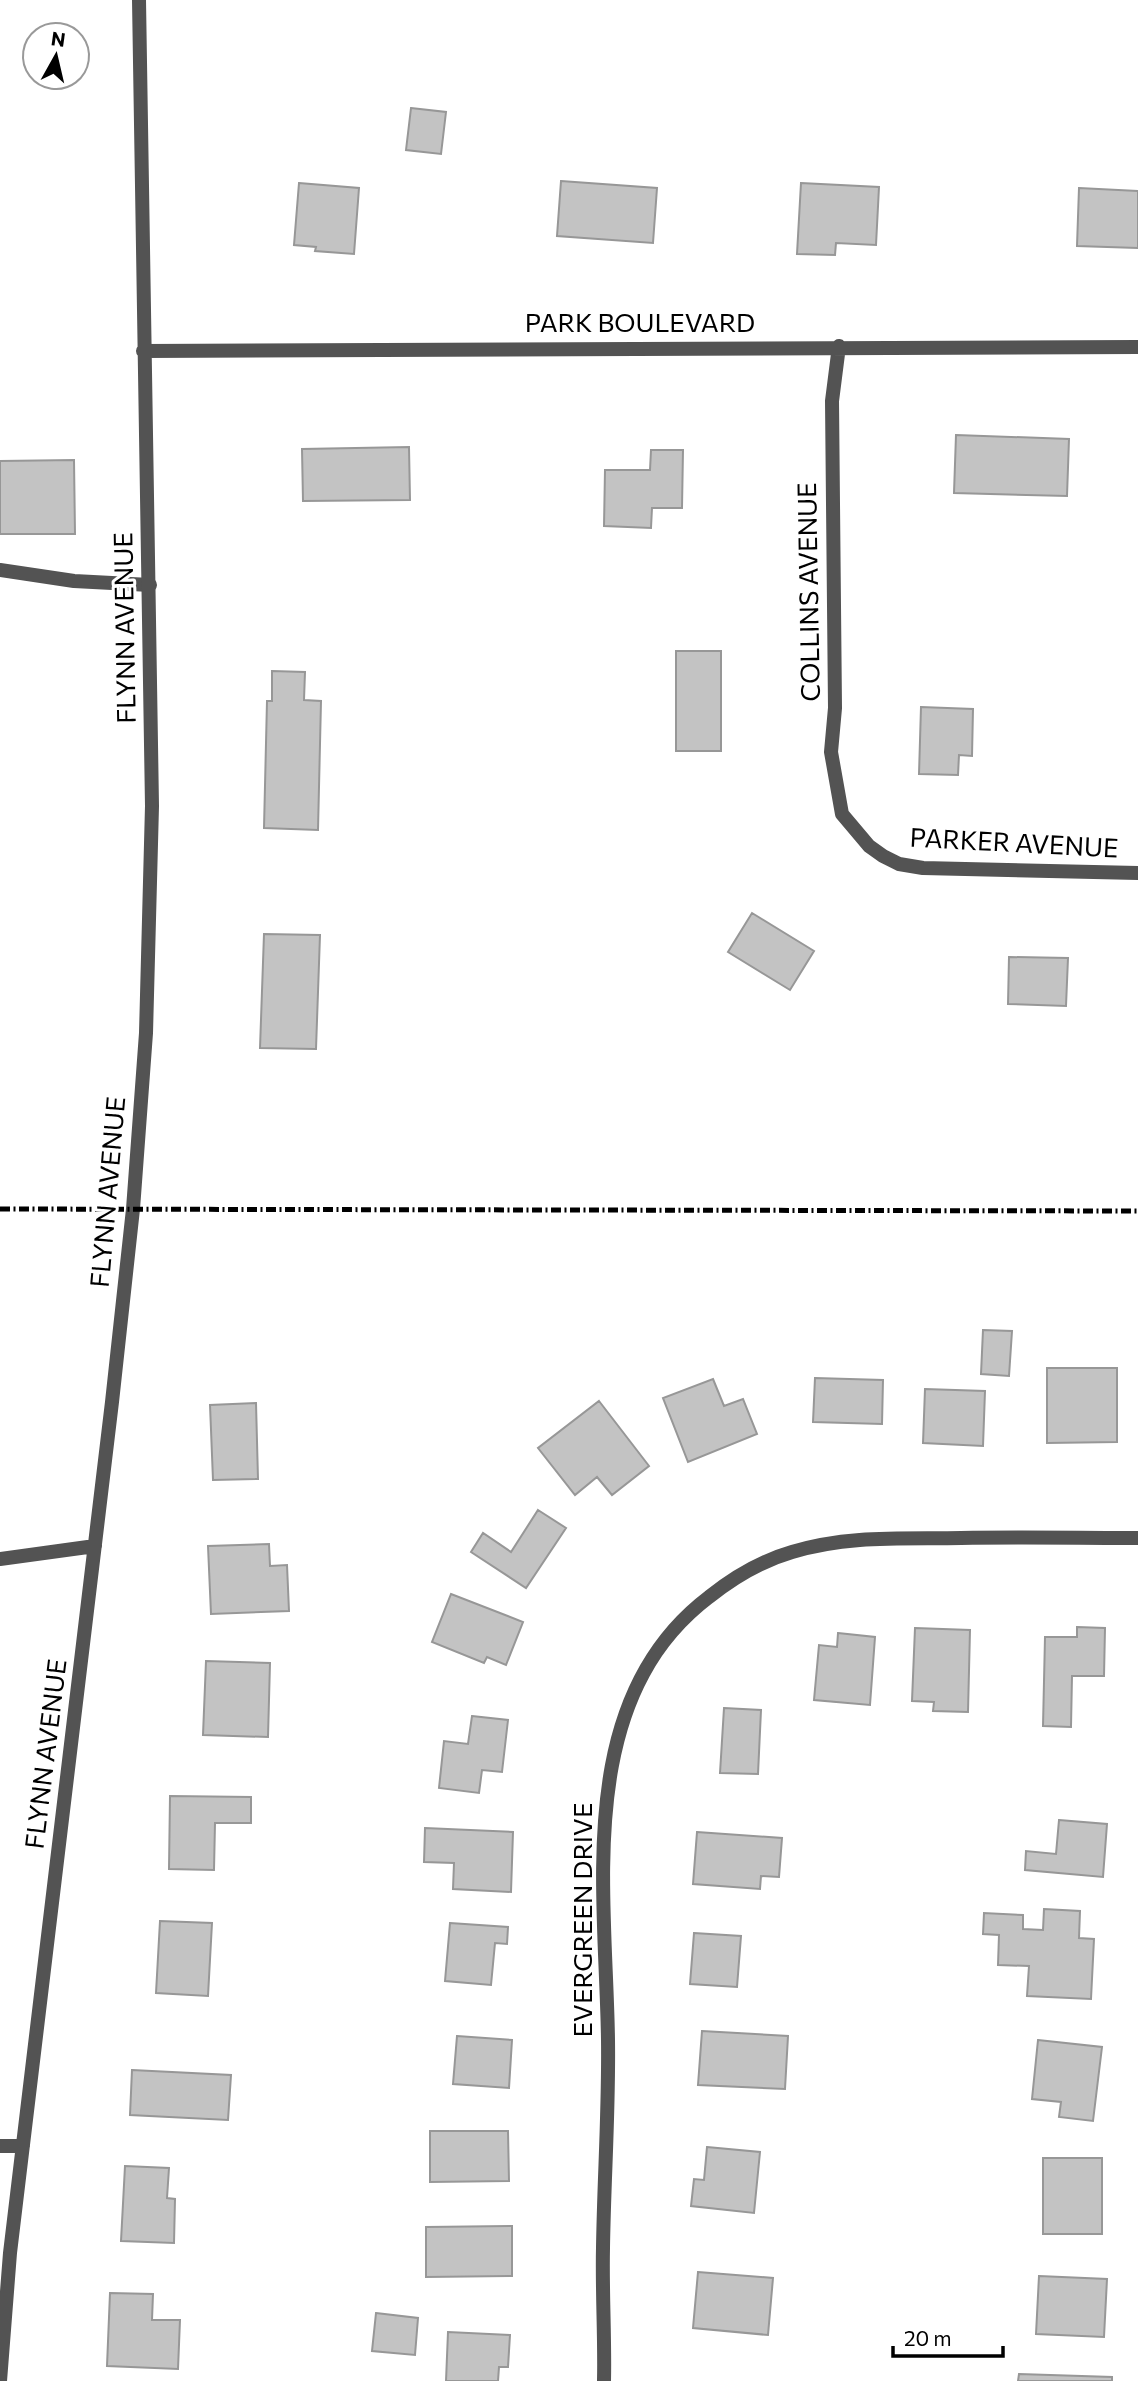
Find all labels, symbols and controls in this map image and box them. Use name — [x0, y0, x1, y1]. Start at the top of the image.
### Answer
north arrow — [21, 21, 91, 91]
text: N — [50, 26, 67, 51]
street label: PARK BOULEVARD — [525, 306, 755, 337]
street label: COLLINS AVENUE — [790, 482, 825, 702]
street label: FLYNN AVENUE — [106, 532, 141, 724]
street label: PARKER AVENUE — [909, 821, 1119, 862]
street label: FLYNN AVENUE — [83, 1095, 130, 1289]
street label: FLYNN AVENUE — [17, 1657, 72, 1851]
street label: EVERGREEN DRIVE — [566, 1803, 597, 2037]
scale bar — [893, 2314, 1003, 2358]
text: 20 m — [904, 2325, 952, 2350]

